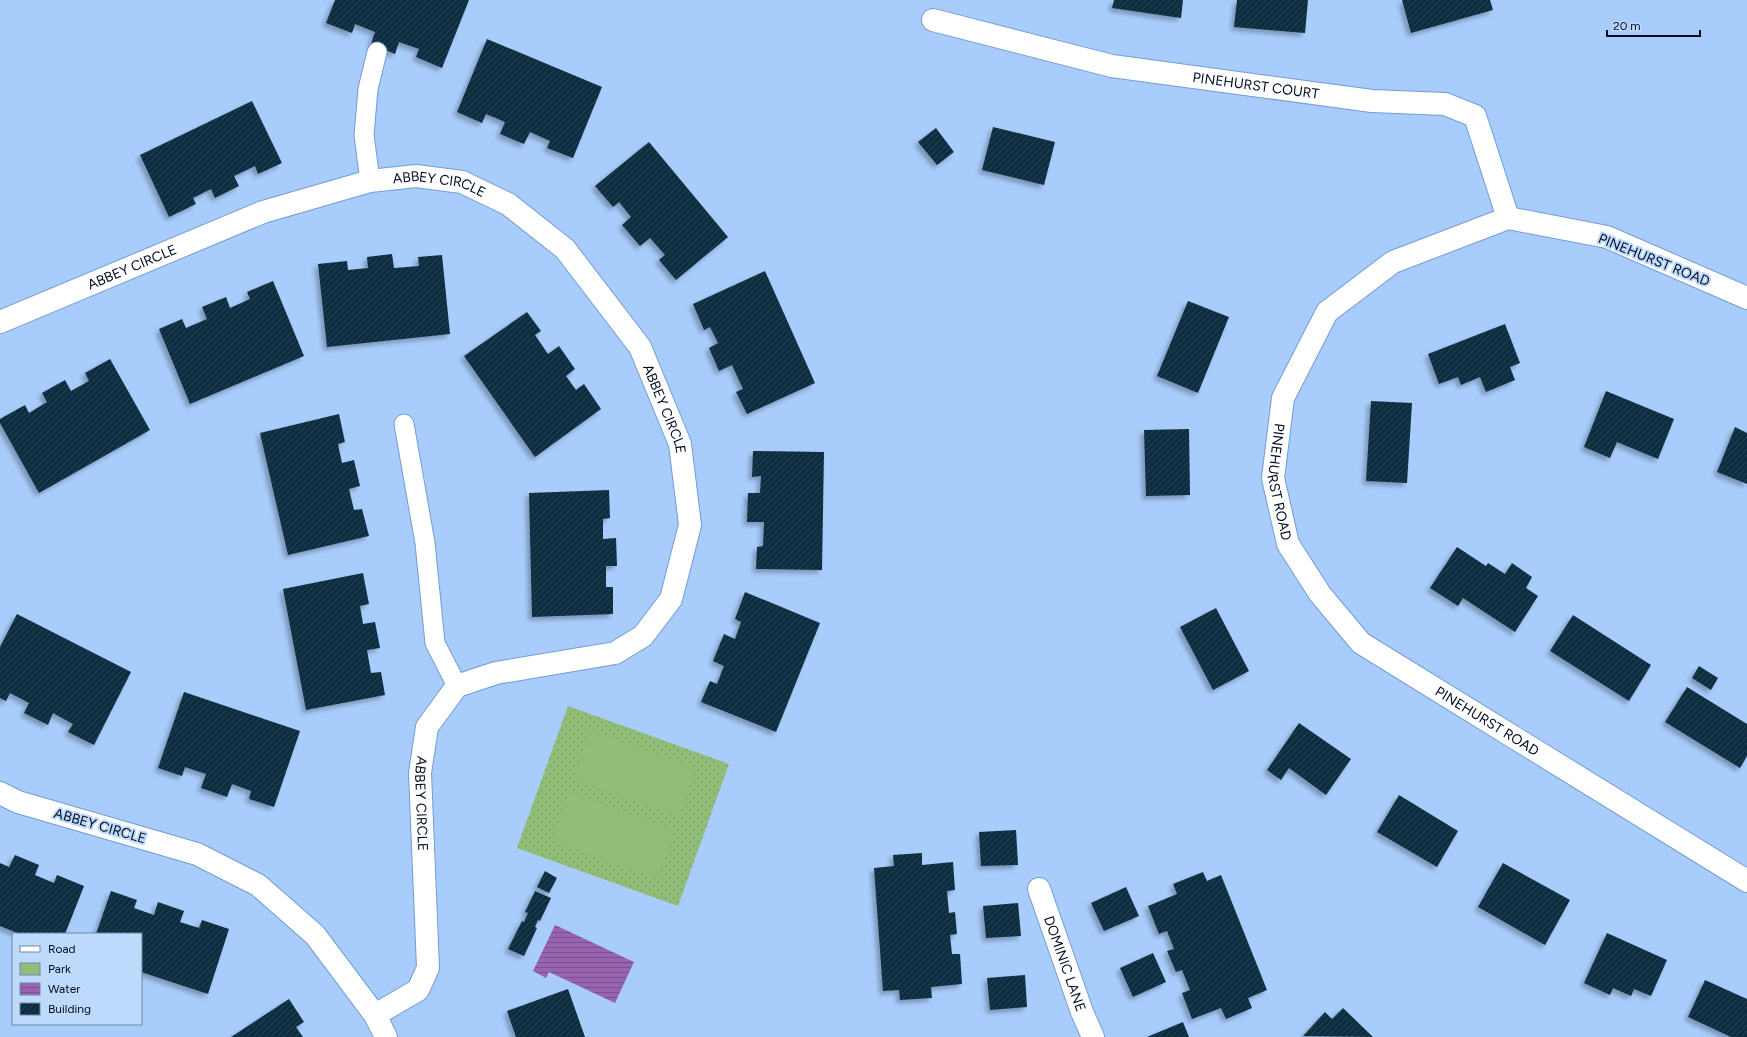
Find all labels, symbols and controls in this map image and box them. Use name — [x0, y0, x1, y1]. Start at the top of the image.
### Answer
scale bar — [1607, 12, 1700, 38]
text: 20 m — [1613, 19, 1641, 33]
street label: PINEHURST COURT — [1192, 68, 1320, 102]
street label: ABBEY CIRCLE — [392, 167, 489, 201]
street label: PINEHURST ROAD — [1596, 230, 1712, 290]
street label: ABBEY CIRCLE — [85, 241, 179, 293]
street label: ABBEY CIRCLE — [639, 362, 690, 454]
street label: PINEHURST ROAD — [1264, 422, 1295, 542]
street label: PINEHURST ROAD — [1432, 682, 1542, 759]
street label: ABBEY CIRCLE — [411, 755, 432, 852]
street label: ABBEY CIRCLE — [52, 805, 148, 847]
street label: DOMINIC LANE — [1040, 913, 1090, 1014]
legend — [12, 933, 142, 1025]
text: Road — [48, 942, 76, 956]
text: Park — [48, 962, 71, 976]
text: Water — [48, 982, 80, 996]
text: Building — [48, 1002, 91, 1016]

